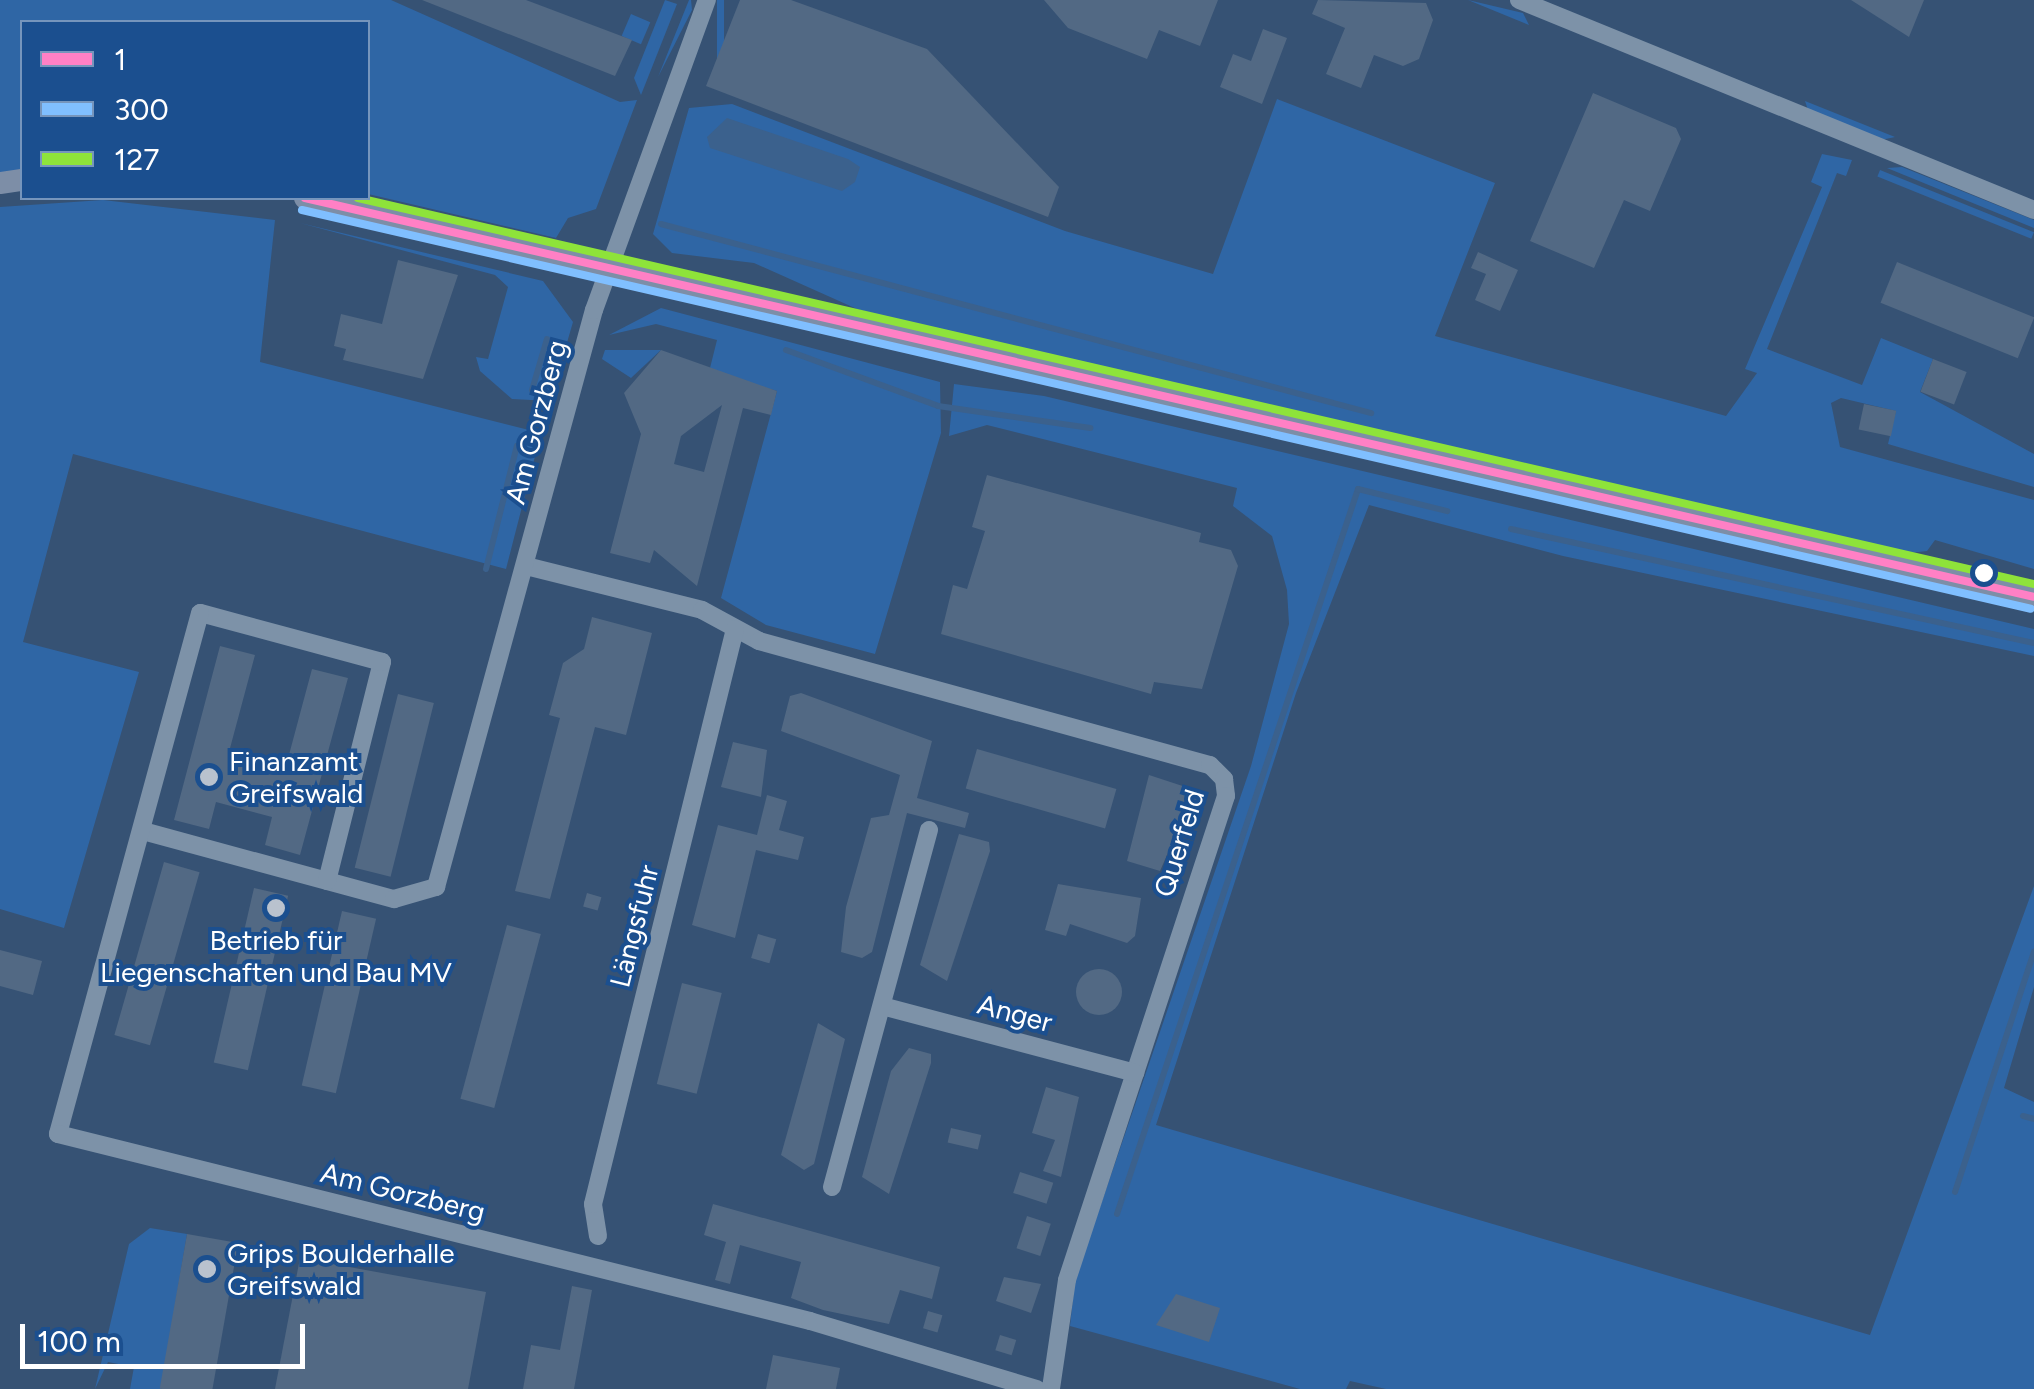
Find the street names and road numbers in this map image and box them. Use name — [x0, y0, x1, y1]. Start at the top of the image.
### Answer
street label: Am Gorzberg — [498, 337, 574, 507]
street label: Querfeld — [1147, 785, 1211, 901]
street label: Längsfuhr — [603, 861, 665, 991]
street label: Anger — [974, 987, 1056, 1039]
street label: Am Gorzberg — [317, 1155, 489, 1229]

